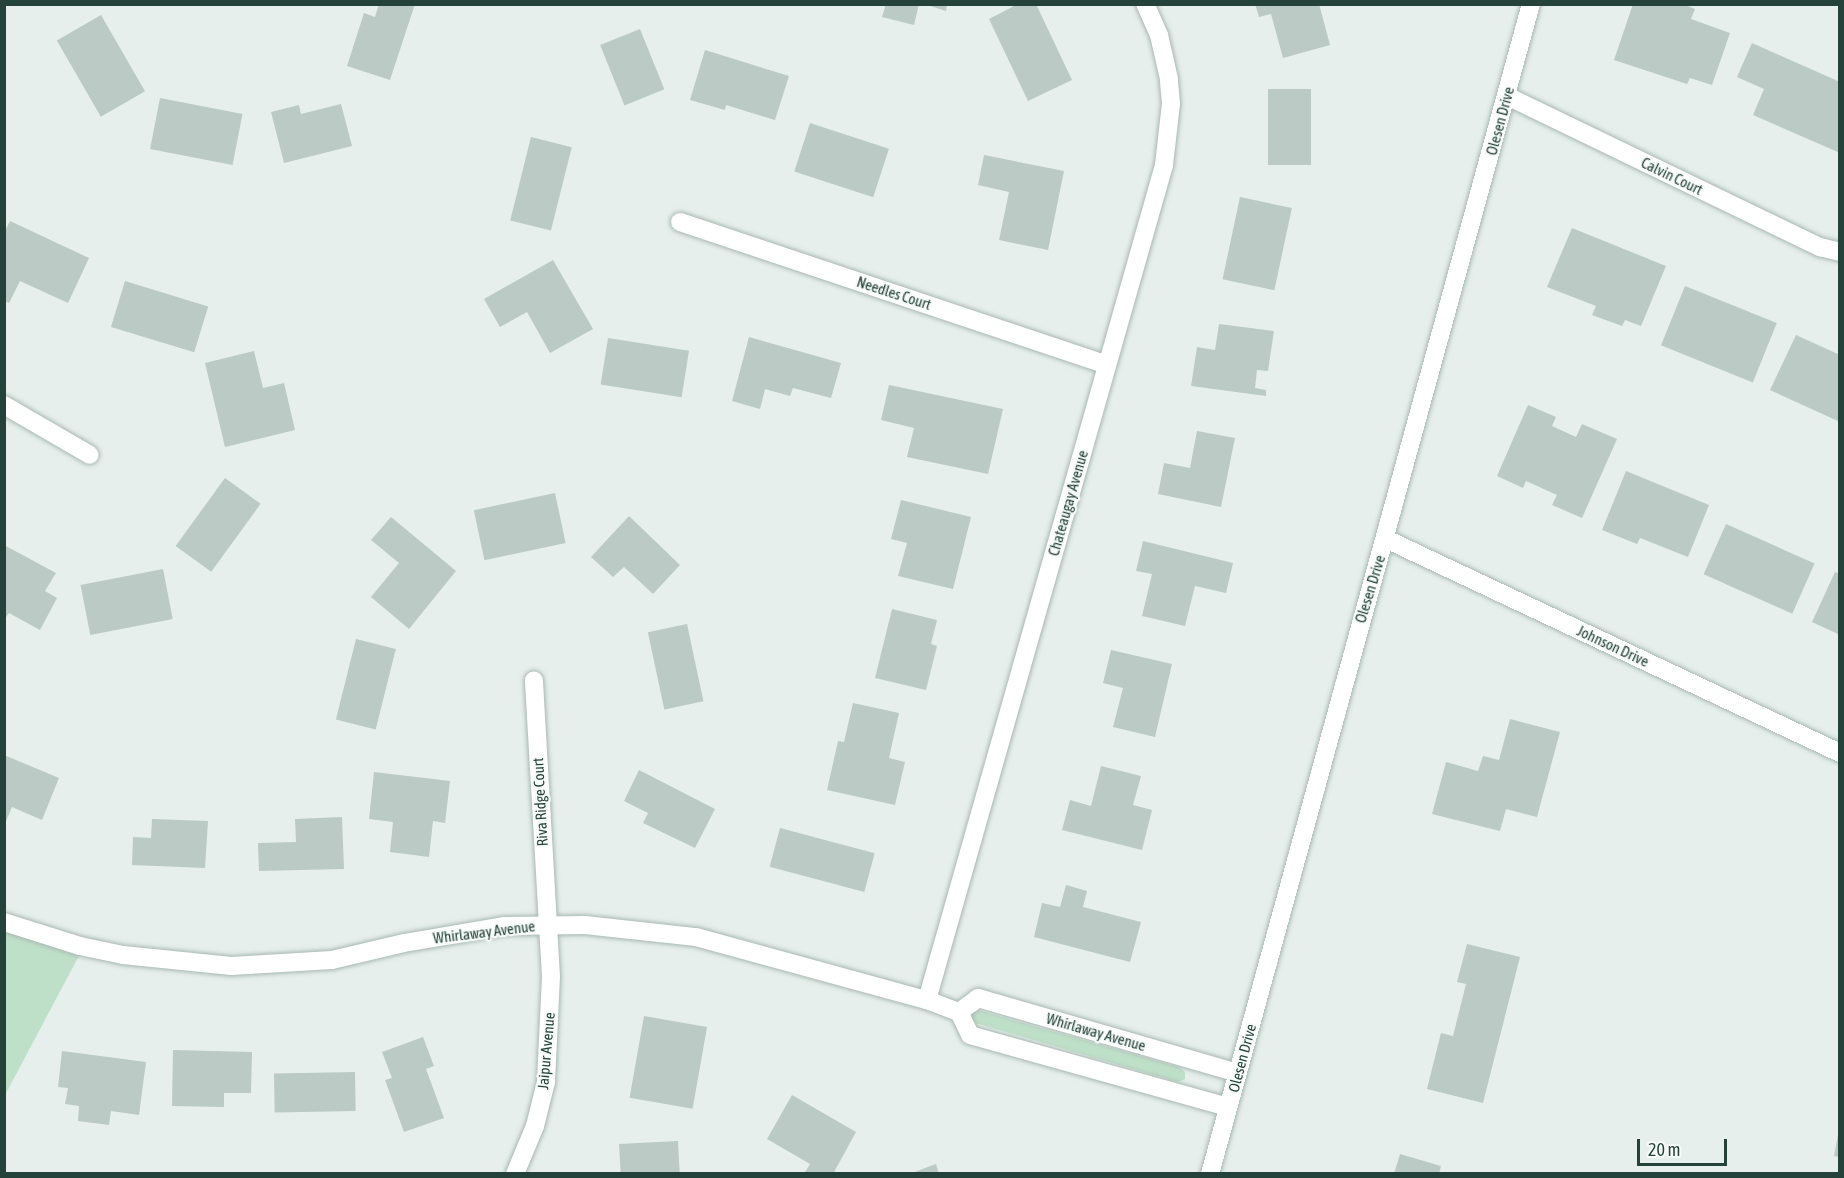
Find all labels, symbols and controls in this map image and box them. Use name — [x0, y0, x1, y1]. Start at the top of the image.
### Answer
street label: Olesen Drive — [1482, 85, 1518, 157]
street label: Calvin Court — [1638, 153, 1706, 199]
street label: Needles Court — [855, 273, 933, 313]
street label: Chateaugay Avenue — [1044, 448, 1092, 558]
street label: Olesen Drive — [1351, 553, 1389, 625]
street label: Johnson Drive — [1574, 622, 1652, 670]
street label: Riva Ridge Court — [529, 757, 551, 847]
street label: Whirlaway Avenue — [432, 917, 536, 947]
street label: Whirlaway Avenue — [1044, 1009, 1148, 1055]
street label: Jaipur Avenue — [534, 1012, 558, 1090]
street label: Olesen Drive — [1224, 1022, 1260, 1094]
scale bar — [1640, 1127, 1730, 1165]
text: 20 m — [1648, 1139, 1680, 1160]

